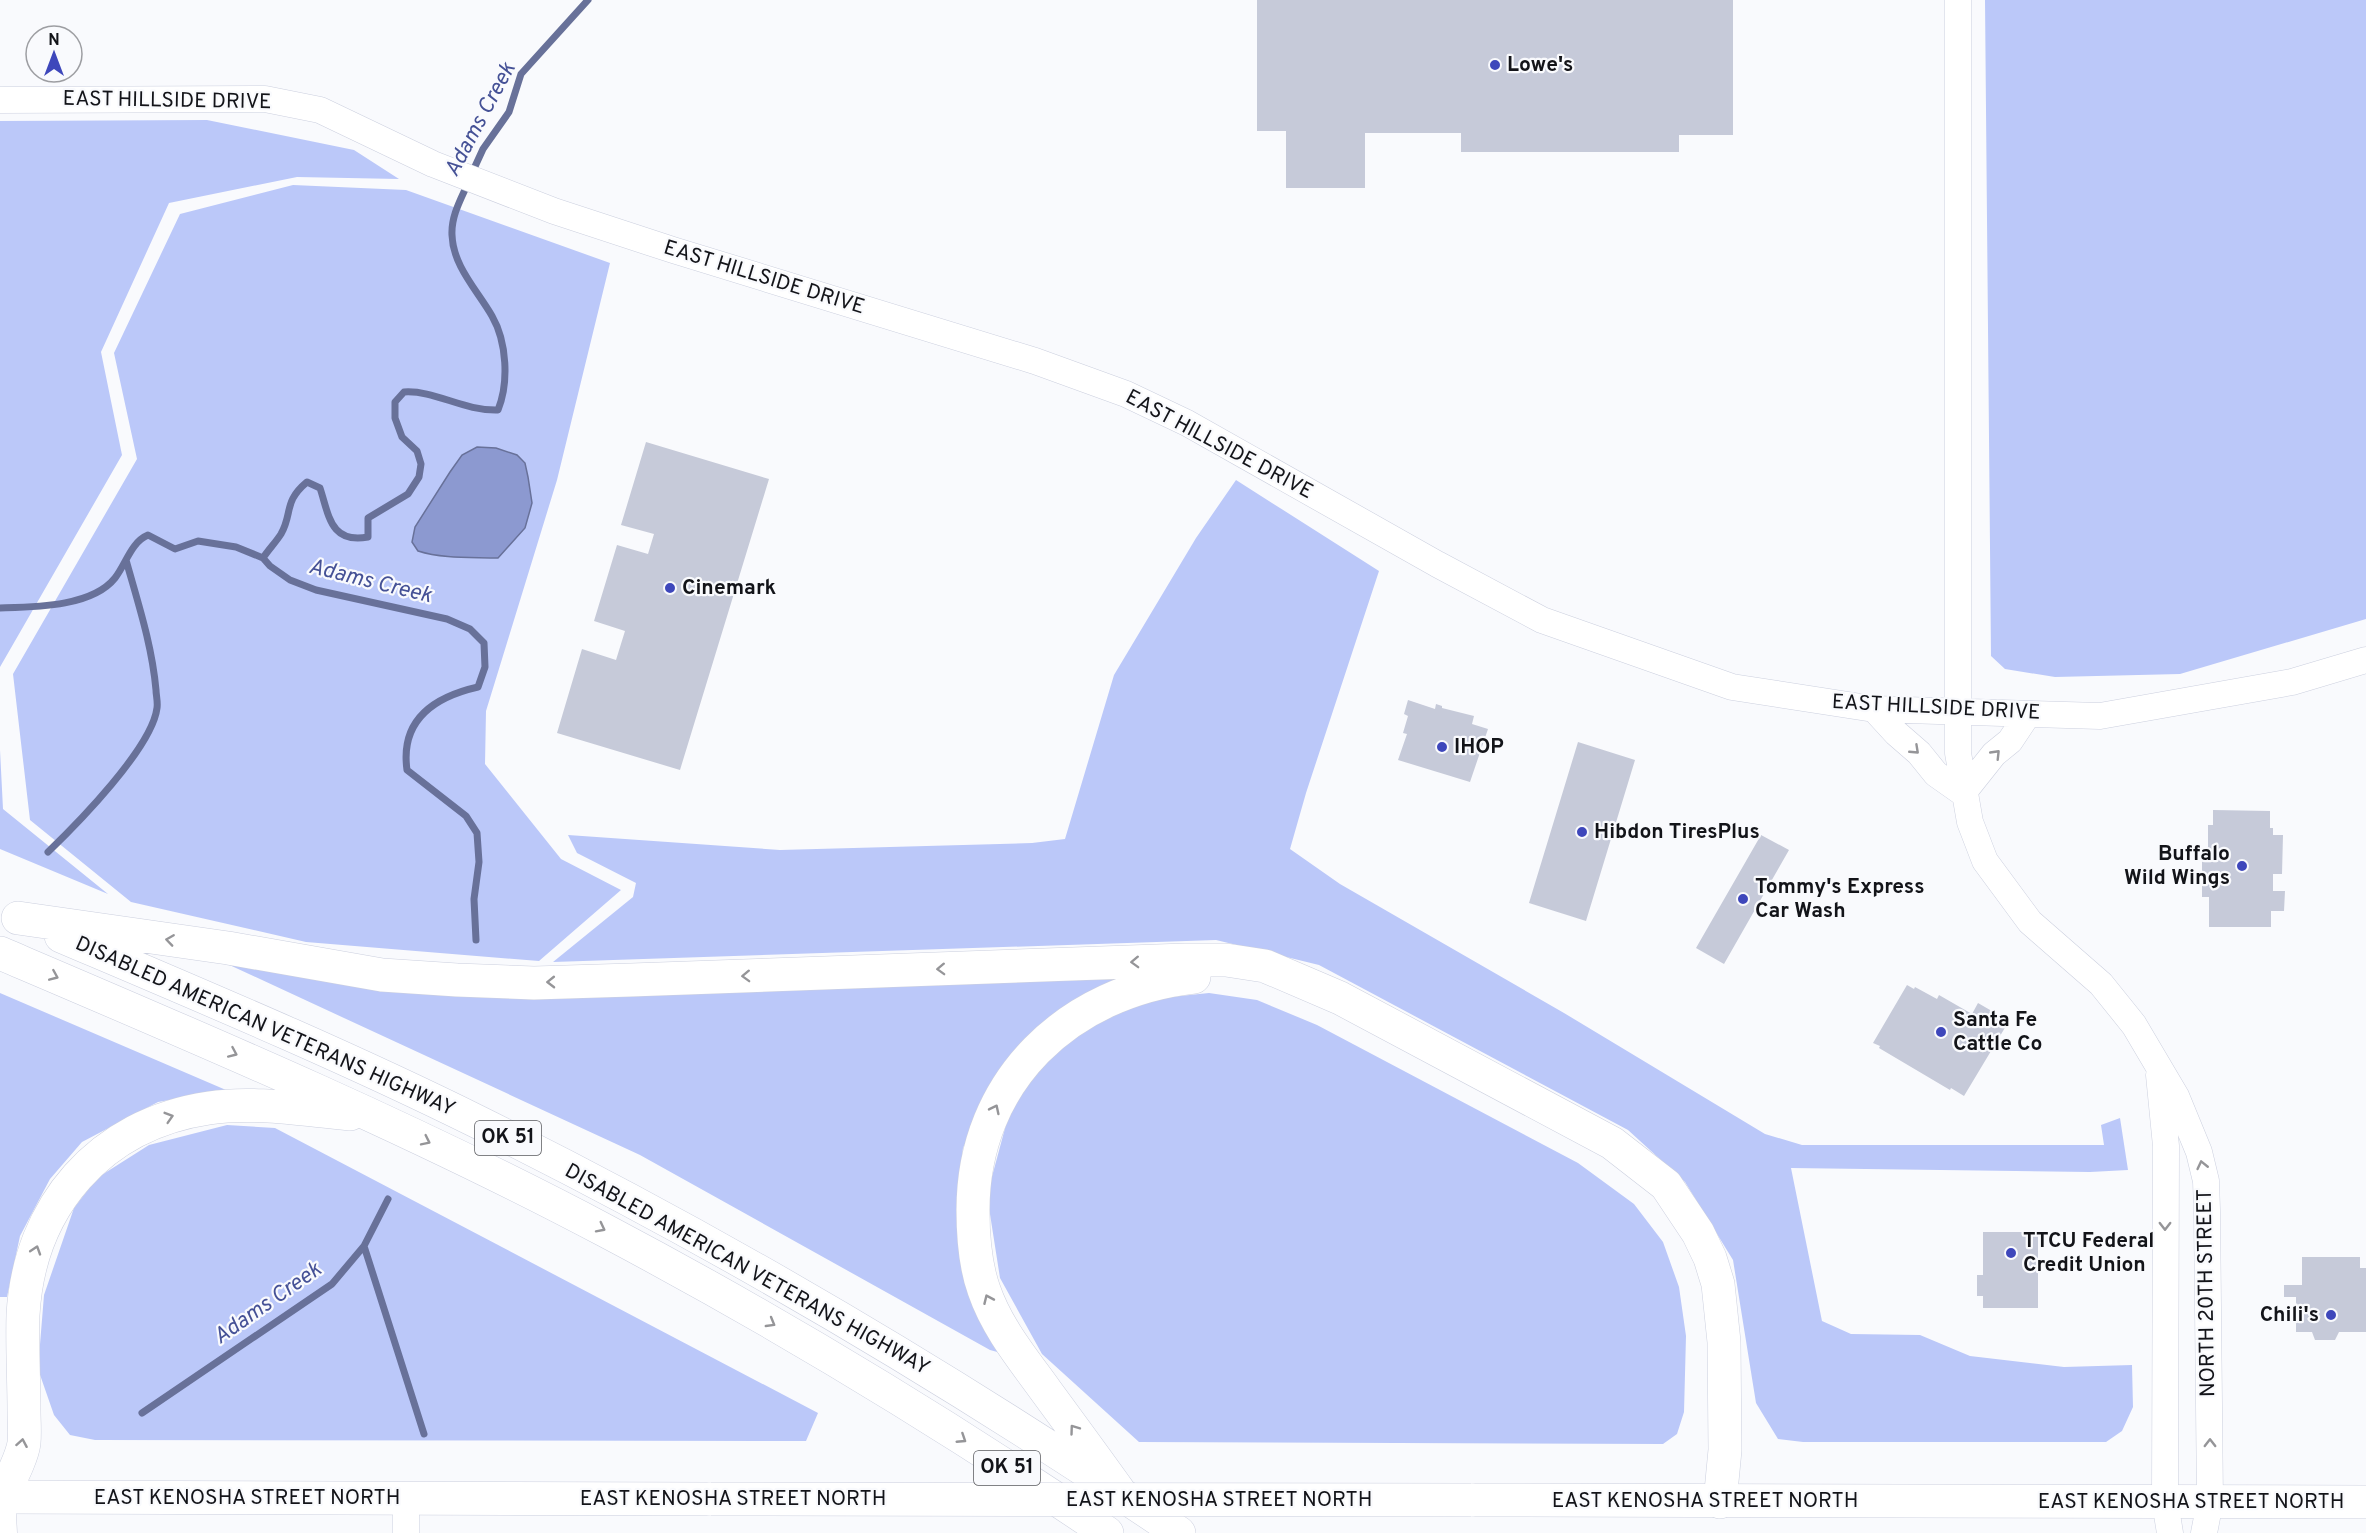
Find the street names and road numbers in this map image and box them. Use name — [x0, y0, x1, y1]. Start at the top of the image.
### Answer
street label: EAST HILLSIDE DRIVE — [62, 86, 272, 116]
street label: EAST HILLSIDE DRIVE — [660, 235, 868, 321]
street label: EAST HILLSIDE DRIVE — [1120, 384, 1318, 506]
street label: EAST HILLSIDE DRIVE — [1831, 689, 2041, 727]
street label: DISABLED AMERICAN VETERANS HIGHWAY — [71, 931, 459, 1123]
road number: OK 51 — [475, 1121, 541, 1155]
street label: DISABLED AMERICAN VETERANS HIGHWAY — [560, 1158, 934, 1382]
street label: NORTH 20TH STREET — [2192, 1189, 2222, 1397]
road number: OK 51 — [974, 1451, 1040, 1485]
street label: EAST KENOSHA STREET NORTH — [94, 1485, 400, 1512]
street label: EAST KENOSHA STREET NORTH — [580, 1486, 886, 1513]
street label: EAST KENOSHA STREET NORTH — [1066, 1487, 1372, 1514]
street label: EAST KENOSHA STREET NORTH — [1552, 1488, 1858, 1515]
street label: EAST KENOSHA STREET NORTH — [2038, 1489, 2344, 1516]

